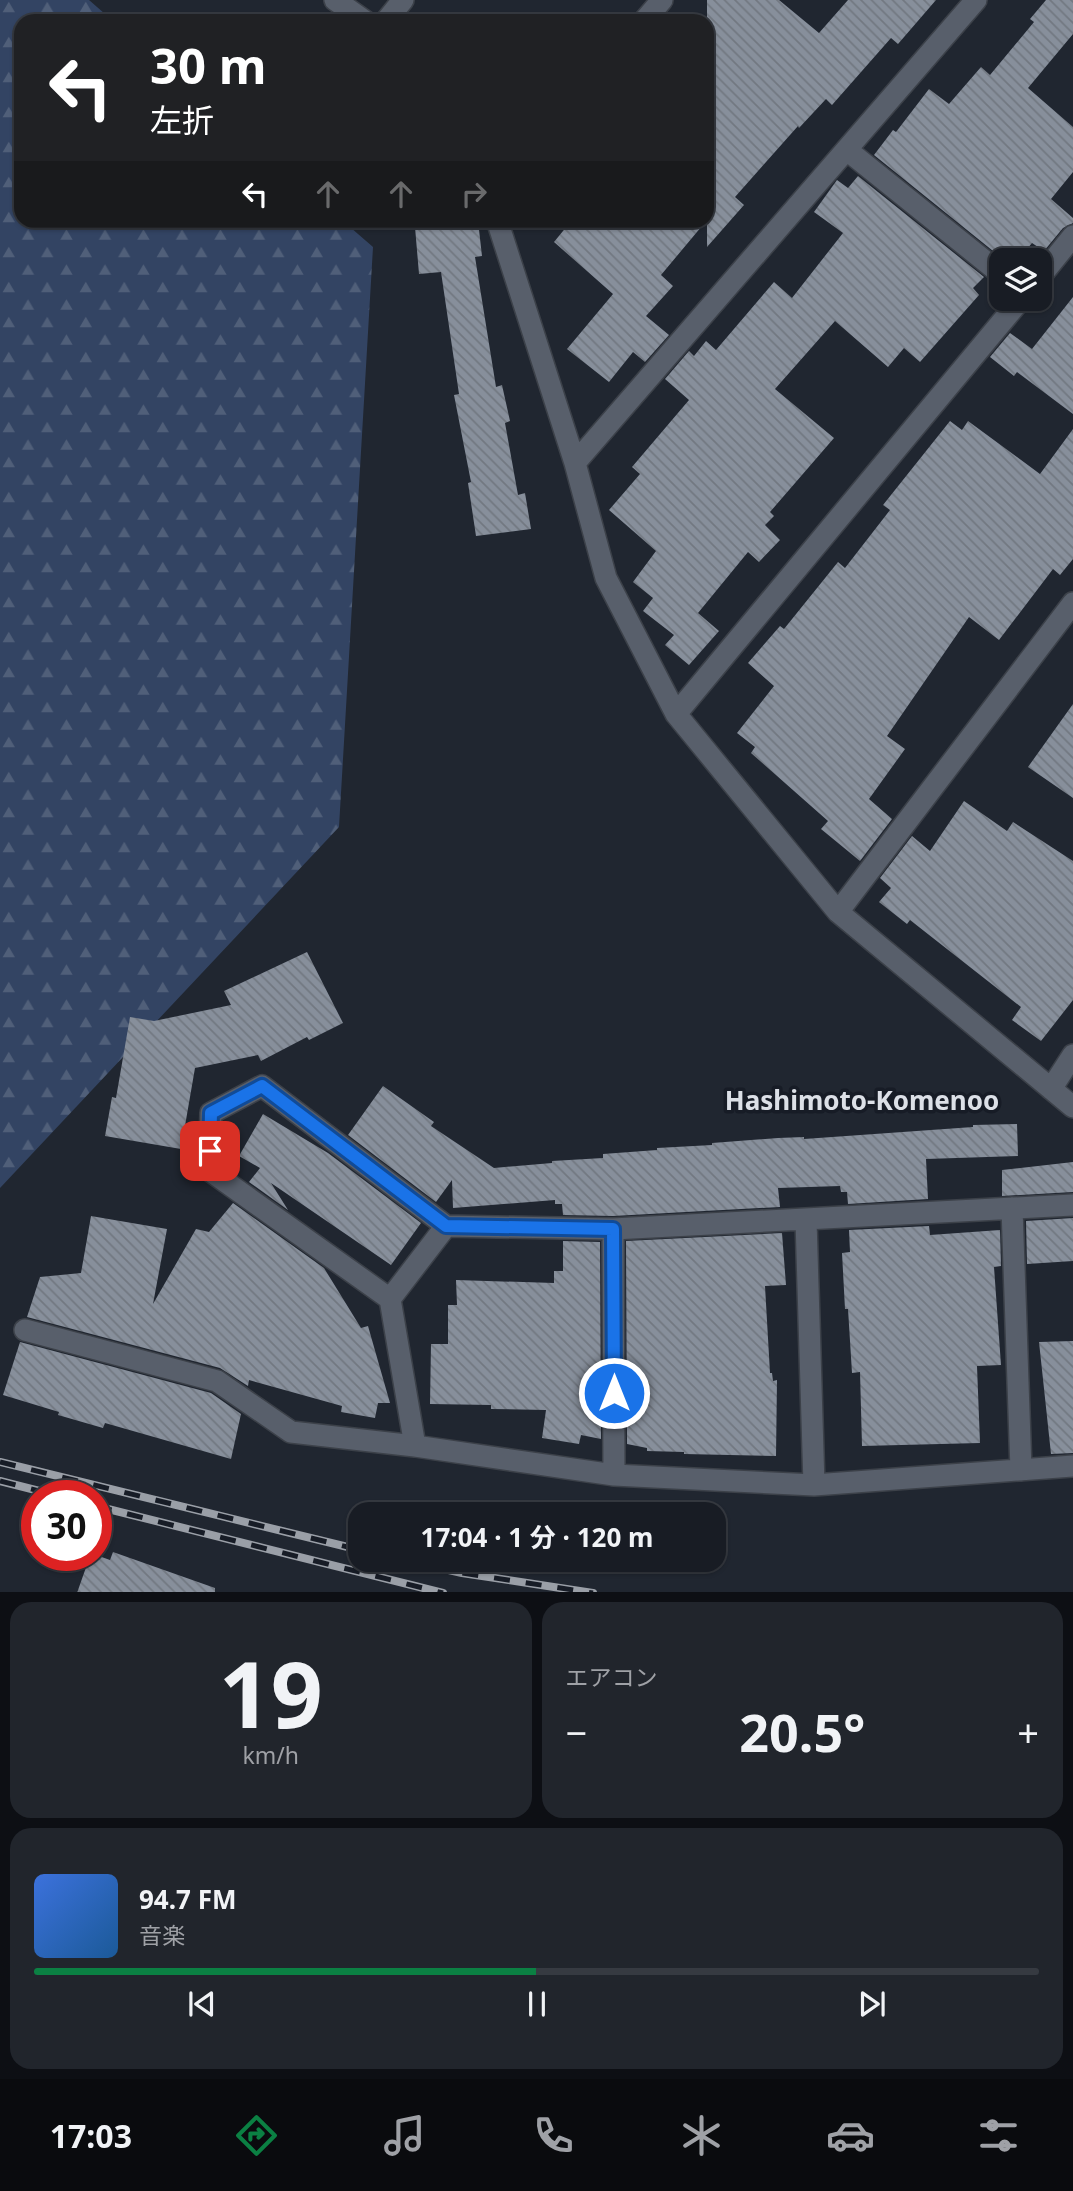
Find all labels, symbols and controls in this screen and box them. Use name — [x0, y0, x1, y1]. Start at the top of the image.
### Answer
text: 30 m — [150, 32, 267, 98]
icon: left — [35, 42, 126, 133]
text: 左折 — [150, 98, 214, 141]
icon: left — [236, 175, 274, 213]
icon: ahead — [309, 175, 347, 213]
icon: ahead — [382, 175, 420, 213]
icon: right — [455, 175, 493, 213]
map controls — [989, 248, 1052, 311]
button: layers — [989, 248, 1052, 311]
district label: Hashimoto-Komenoo — [725, 1082, 999, 1118]
pin — [180, 1121, 240, 1181]
icon: arrive — [191, 1132, 229, 1170]
position arrow — [577, 1356, 651, 1430]
speed limit sign: 30 — [21, 1480, 112, 1571]
text: 17:04 · 1 分 · 120 m — [421, 1519, 653, 1555]
text: 19 — [219, 1631, 323, 1755]
text: エアコン — [566, 1661, 658, 1693]
text: 20.5° — [739, 1696, 865, 1767]
text: − — [566, 1706, 587, 1758]
text: + — [1017, 1706, 1039, 1758]
text: km/h — [242, 1739, 299, 1771]
text: 94.7 FM — [139, 1881, 236, 1917]
text: 音楽 — [139, 1919, 185, 1951]
icon: previous — [183, 1985, 221, 2023]
icon: pause — [518, 1985, 556, 2023]
icon: next — [853, 1985, 891, 2023]
icon: directions — [232, 2111, 281, 2160]
icon: music — [380, 2111, 429, 2160]
icon: phone — [529, 2111, 578, 2160]
icon: climate — [677, 2111, 726, 2160]
icon: car — [826, 2111, 875, 2160]
icon: filters — [974, 2111, 1023, 2160]
text: 17:03 — [50, 2114, 132, 2157]

